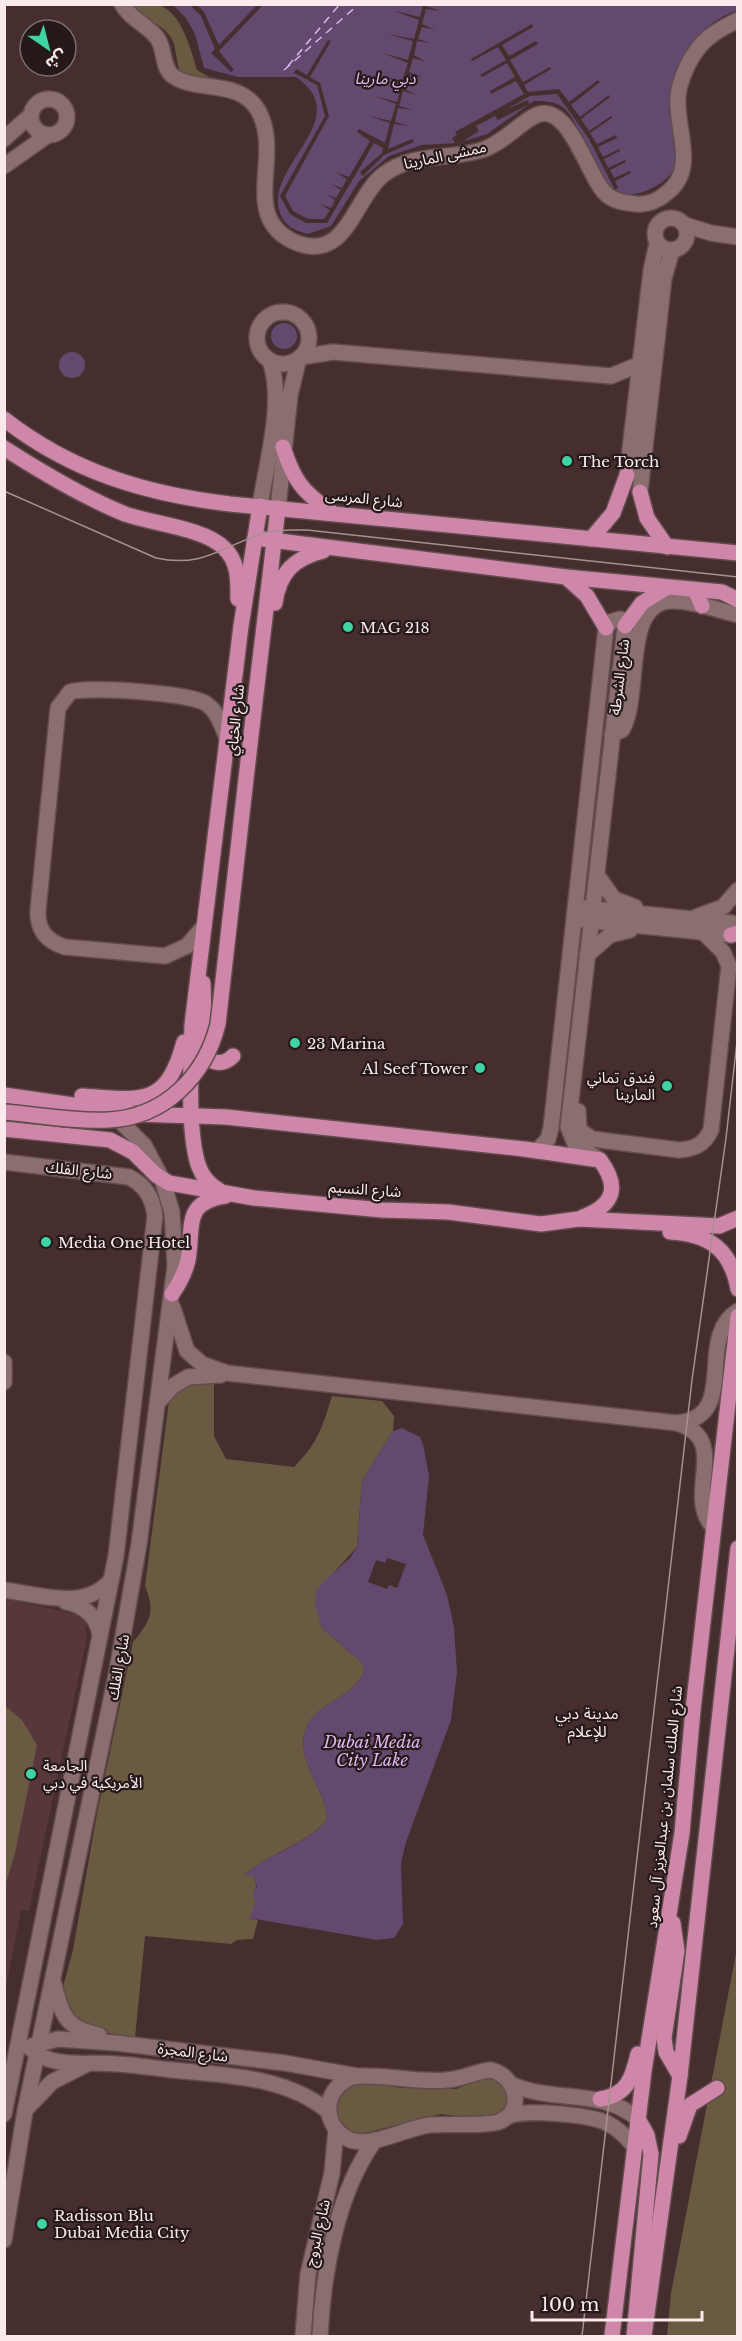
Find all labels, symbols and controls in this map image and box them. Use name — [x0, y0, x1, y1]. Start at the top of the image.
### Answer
north arrow — [18, 18, 78, 78]
text: ش — [42, 46, 71, 75]
water label: دبي مارينا — [354, 68, 416, 92]
street label: ممشى المارينا — [402, 137, 488, 173]
place label: The Torch — [579, 452, 659, 471]
marker: The Torch — [560, 454, 574, 468]
street label: شارع المرسى — [324, 484, 404, 515]
place label: MAG 218 — [360, 618, 430, 637]
marker: MAG 218 — [341, 620, 355, 634]
street label: شارع الشرطة — [605, 638, 636, 717]
street label: شارع الخياي — [222, 683, 251, 757]
place label: 23 Marina — [307, 1034, 386, 1053]
marker: 23 Marina — [288, 1036, 302, 1050]
place label: Al Seef Tower — [361, 1059, 469, 1078]
marker: Al Seef Tower — [473, 1061, 487, 1075]
place label: فندق تماني المارينا — [587, 1068, 655, 1104]
marker: فندق تماني المارينا — [660, 1079, 674, 1093]
street label: شارع الفلك — [44, 1157, 113, 1186]
street label: شارع النسيم — [328, 1177, 402, 1204]
place label: Media One Hotel — [58, 1233, 190, 1252]
marker: Media One Hotel — [39, 1235, 53, 1249]
street label: شارع الفلك — [103, 1632, 136, 1702]
street label: شارع الملك سلمان بن عبدالعزيز آل سعود — [642, 1685, 689, 1930]
district label: مدينة دبي للإعلام — [555, 1703, 619, 1744]
water label: Dubai Media City Lake — [322, 1732, 421, 1770]
place label: الجامعة الأمريكية في دبي — [43, 1756, 142, 1794]
marker: الجامعة الأمريكية في دبي — [24, 1767, 38, 1781]
street label: شارع المجرة — [156, 2038, 229, 2069]
street label: شارع البروج — [300, 2197, 337, 2269]
place label: Radisson Blu Dubai Media City — [54, 2206, 190, 2242]
marker: Radisson Blu Dubai Media City — [35, 2217, 49, 2231]
scale bar — [532, 2284, 702, 2322]
text: 100 m — [541, 2294, 599, 2316]

